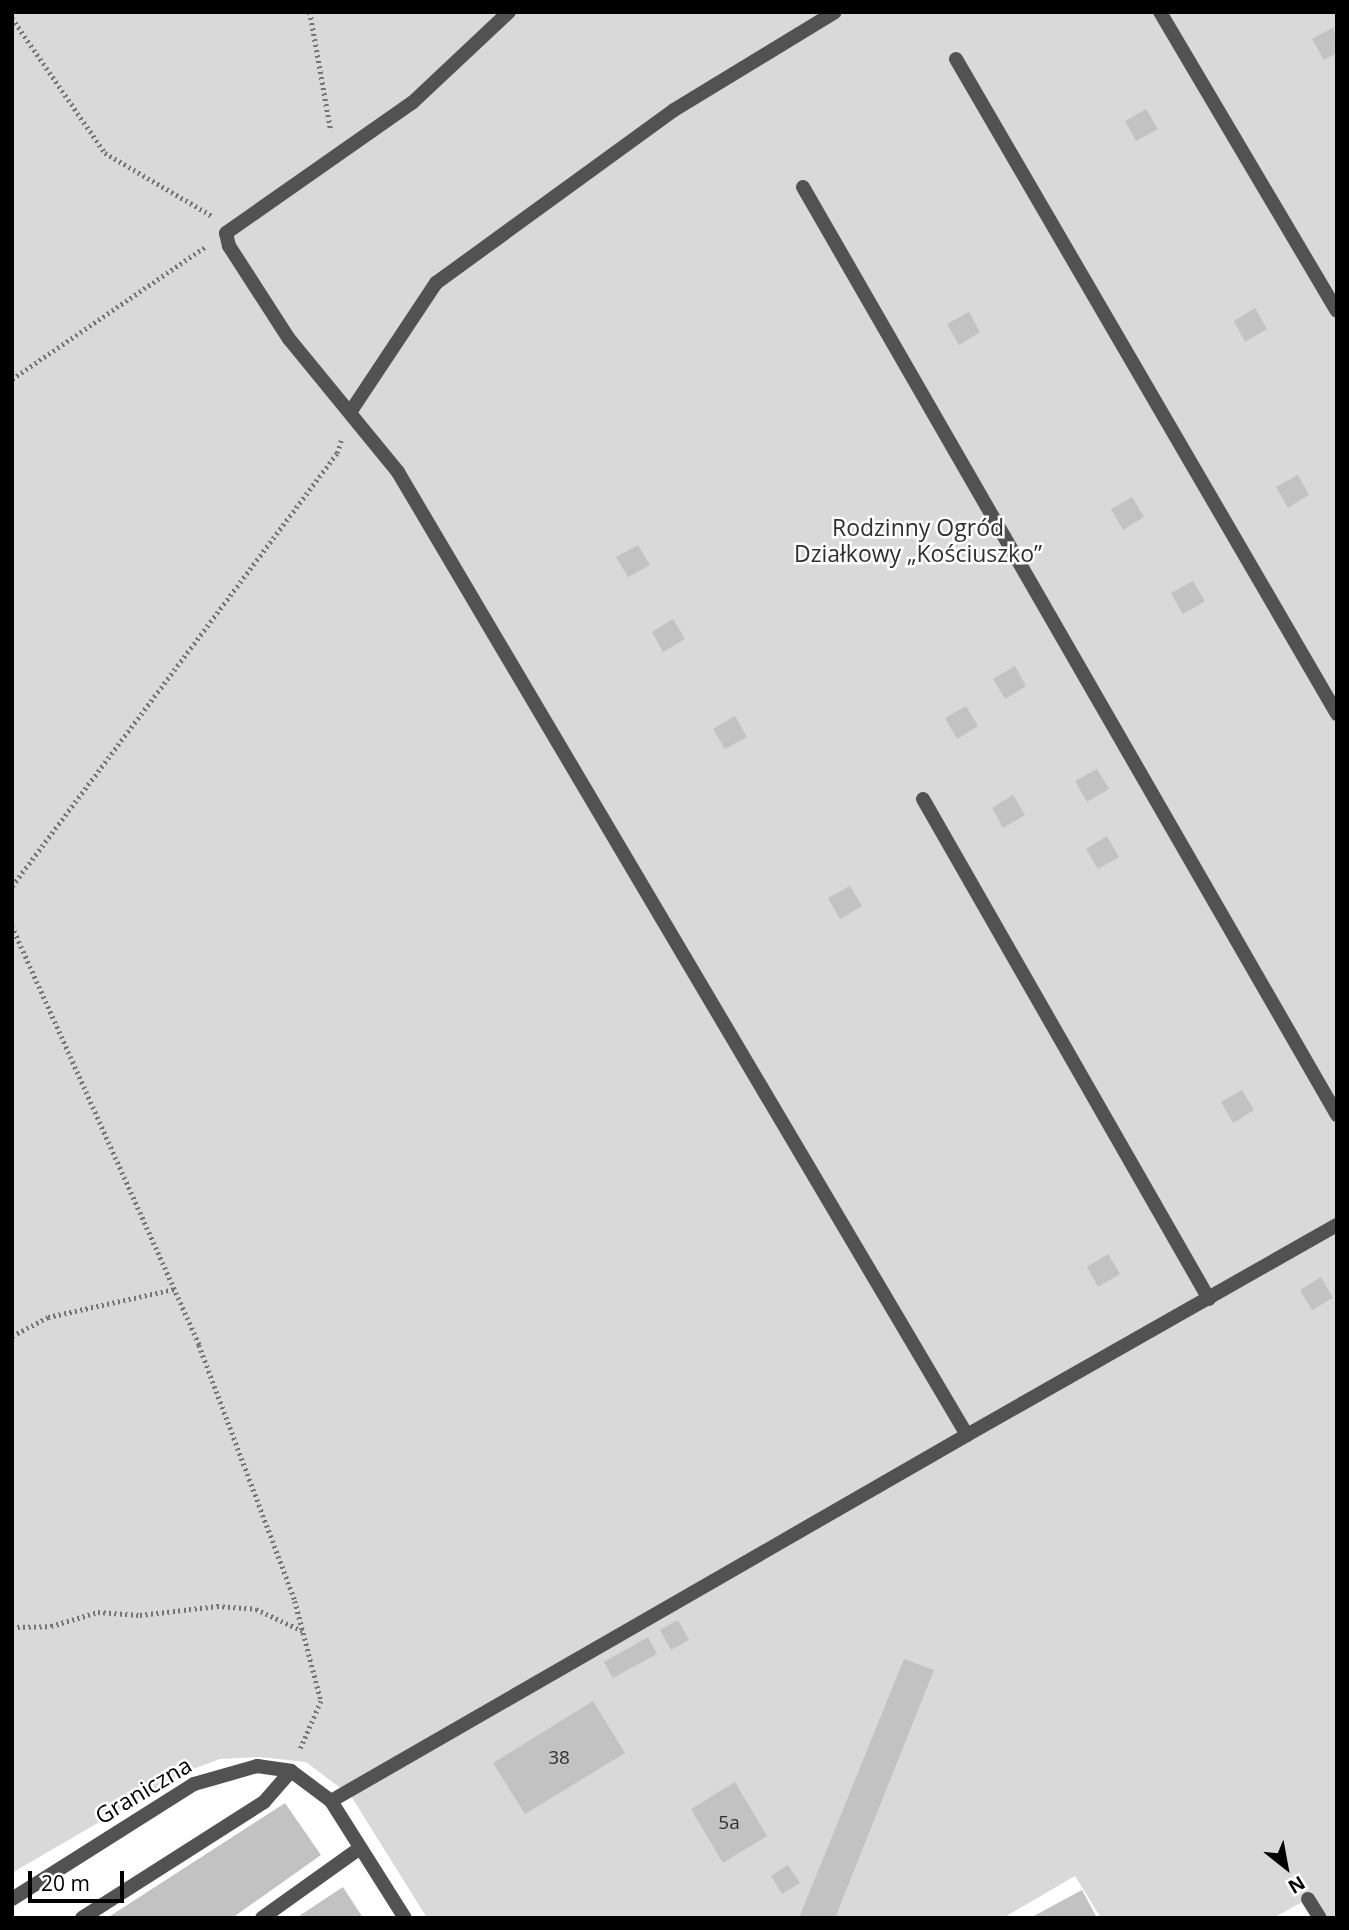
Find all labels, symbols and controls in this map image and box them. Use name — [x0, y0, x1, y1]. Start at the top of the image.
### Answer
park label: Rodzinny Ogród Działkowy „Kościuszko” — [794, 513, 1042, 567]
house number: 38 — [548, 1747, 570, 1769]
street label: Graniczna — [90, 1750, 196, 1830]
house number: 5a — [718, 1812, 740, 1834]
north arrow — [1251, 1832, 1321, 1902]
scale bar — [32, 1856, 128, 1900]
text: 20 m — [41, 1869, 90, 1897]
text: N — [1284, 1870, 1310, 1900]

